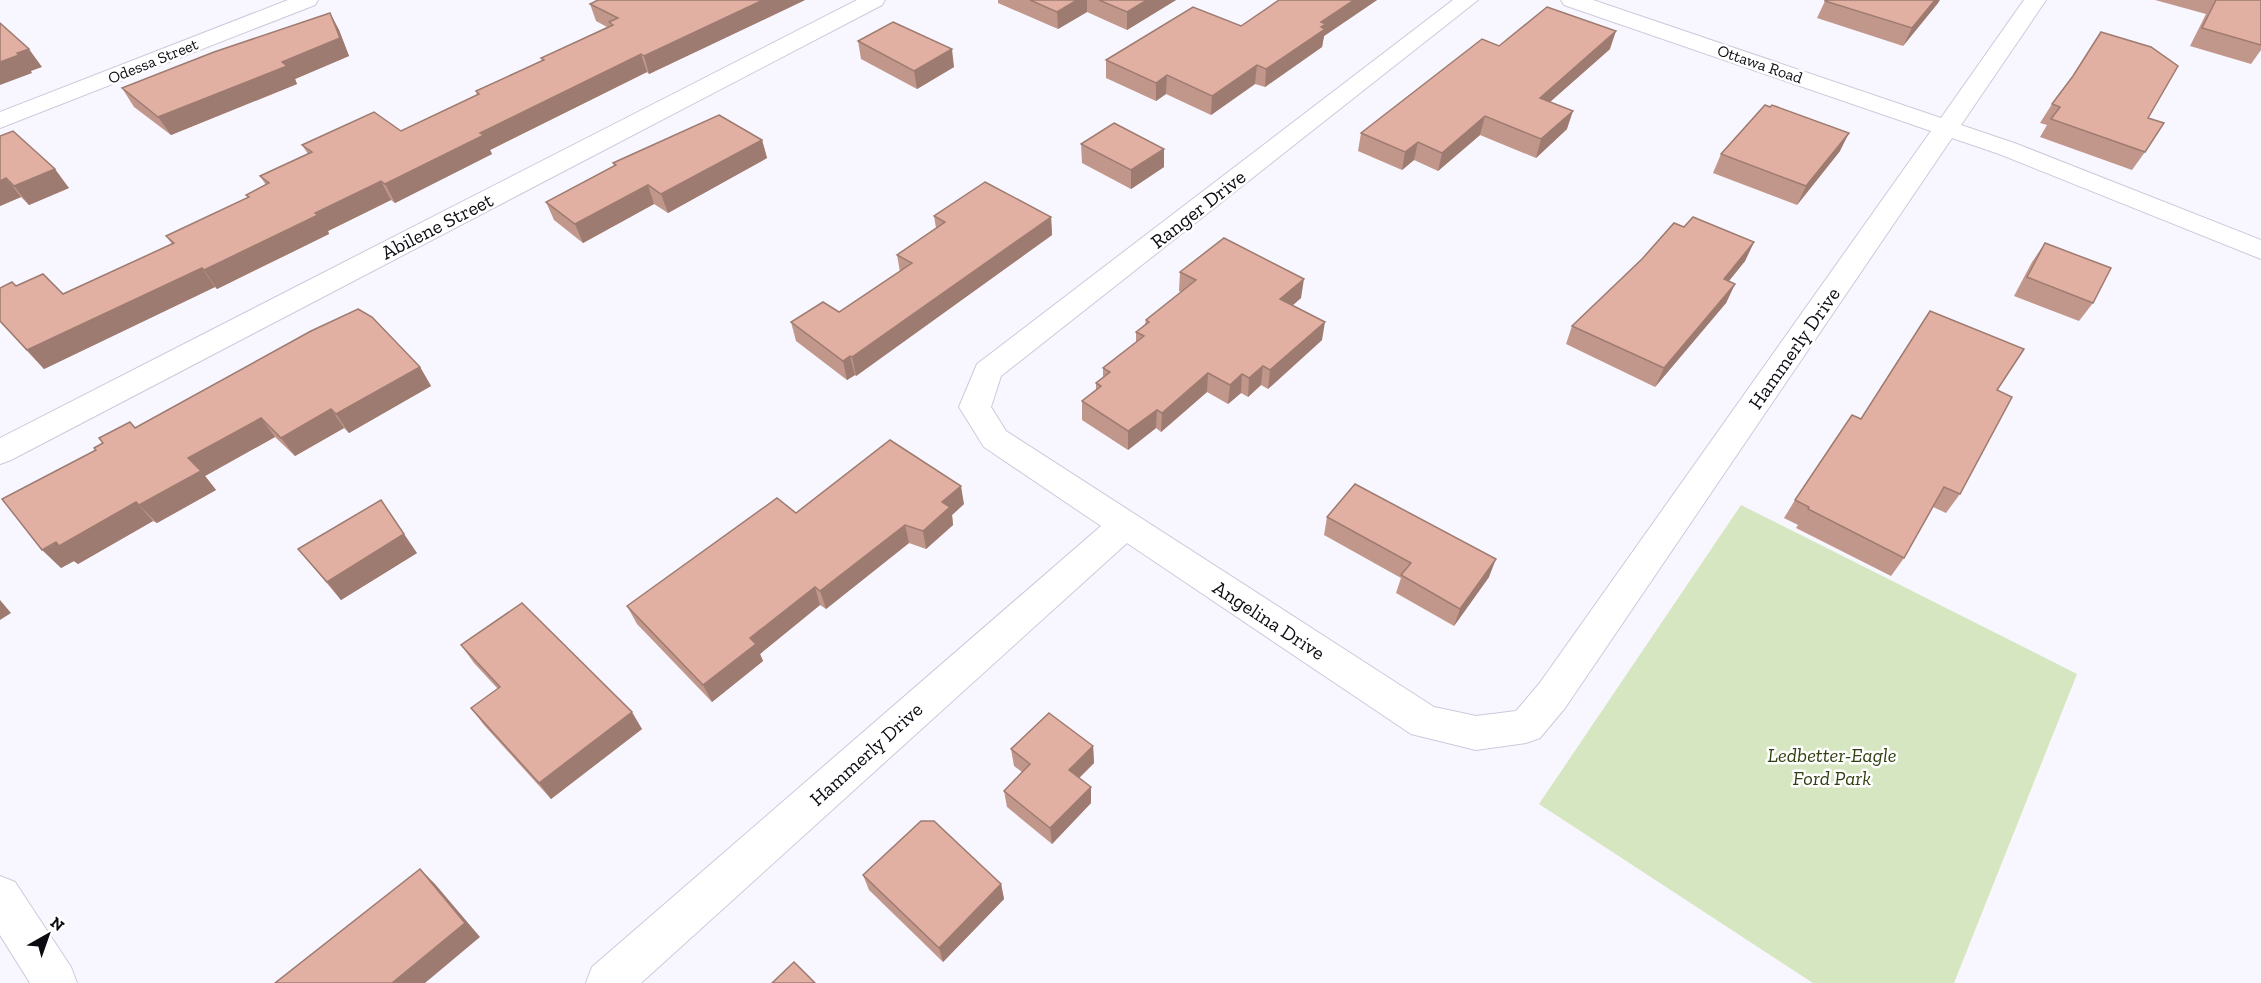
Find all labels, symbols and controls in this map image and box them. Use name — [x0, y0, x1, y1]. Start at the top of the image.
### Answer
street label: Odessa Street — [105, 34, 201, 88]
street label: Ottawa Road — [1715, 41, 1805, 88]
street label: Ranger Drive — [1146, 165, 1250, 253]
street label: Abilene Street — [377, 187, 497, 264]
street label: Hammerly Drive — [1743, 282, 1845, 414]
street label: Angelina Drive — [1209, 575, 1329, 665]
street label: Hammerly Drive — [805, 697, 927, 811]
park label: Ledbetter-Eagle Ford Park — [1768, 743, 1896, 790]
north arrow — [18, 905, 78, 965]
text: N — [47, 913, 68, 935]

